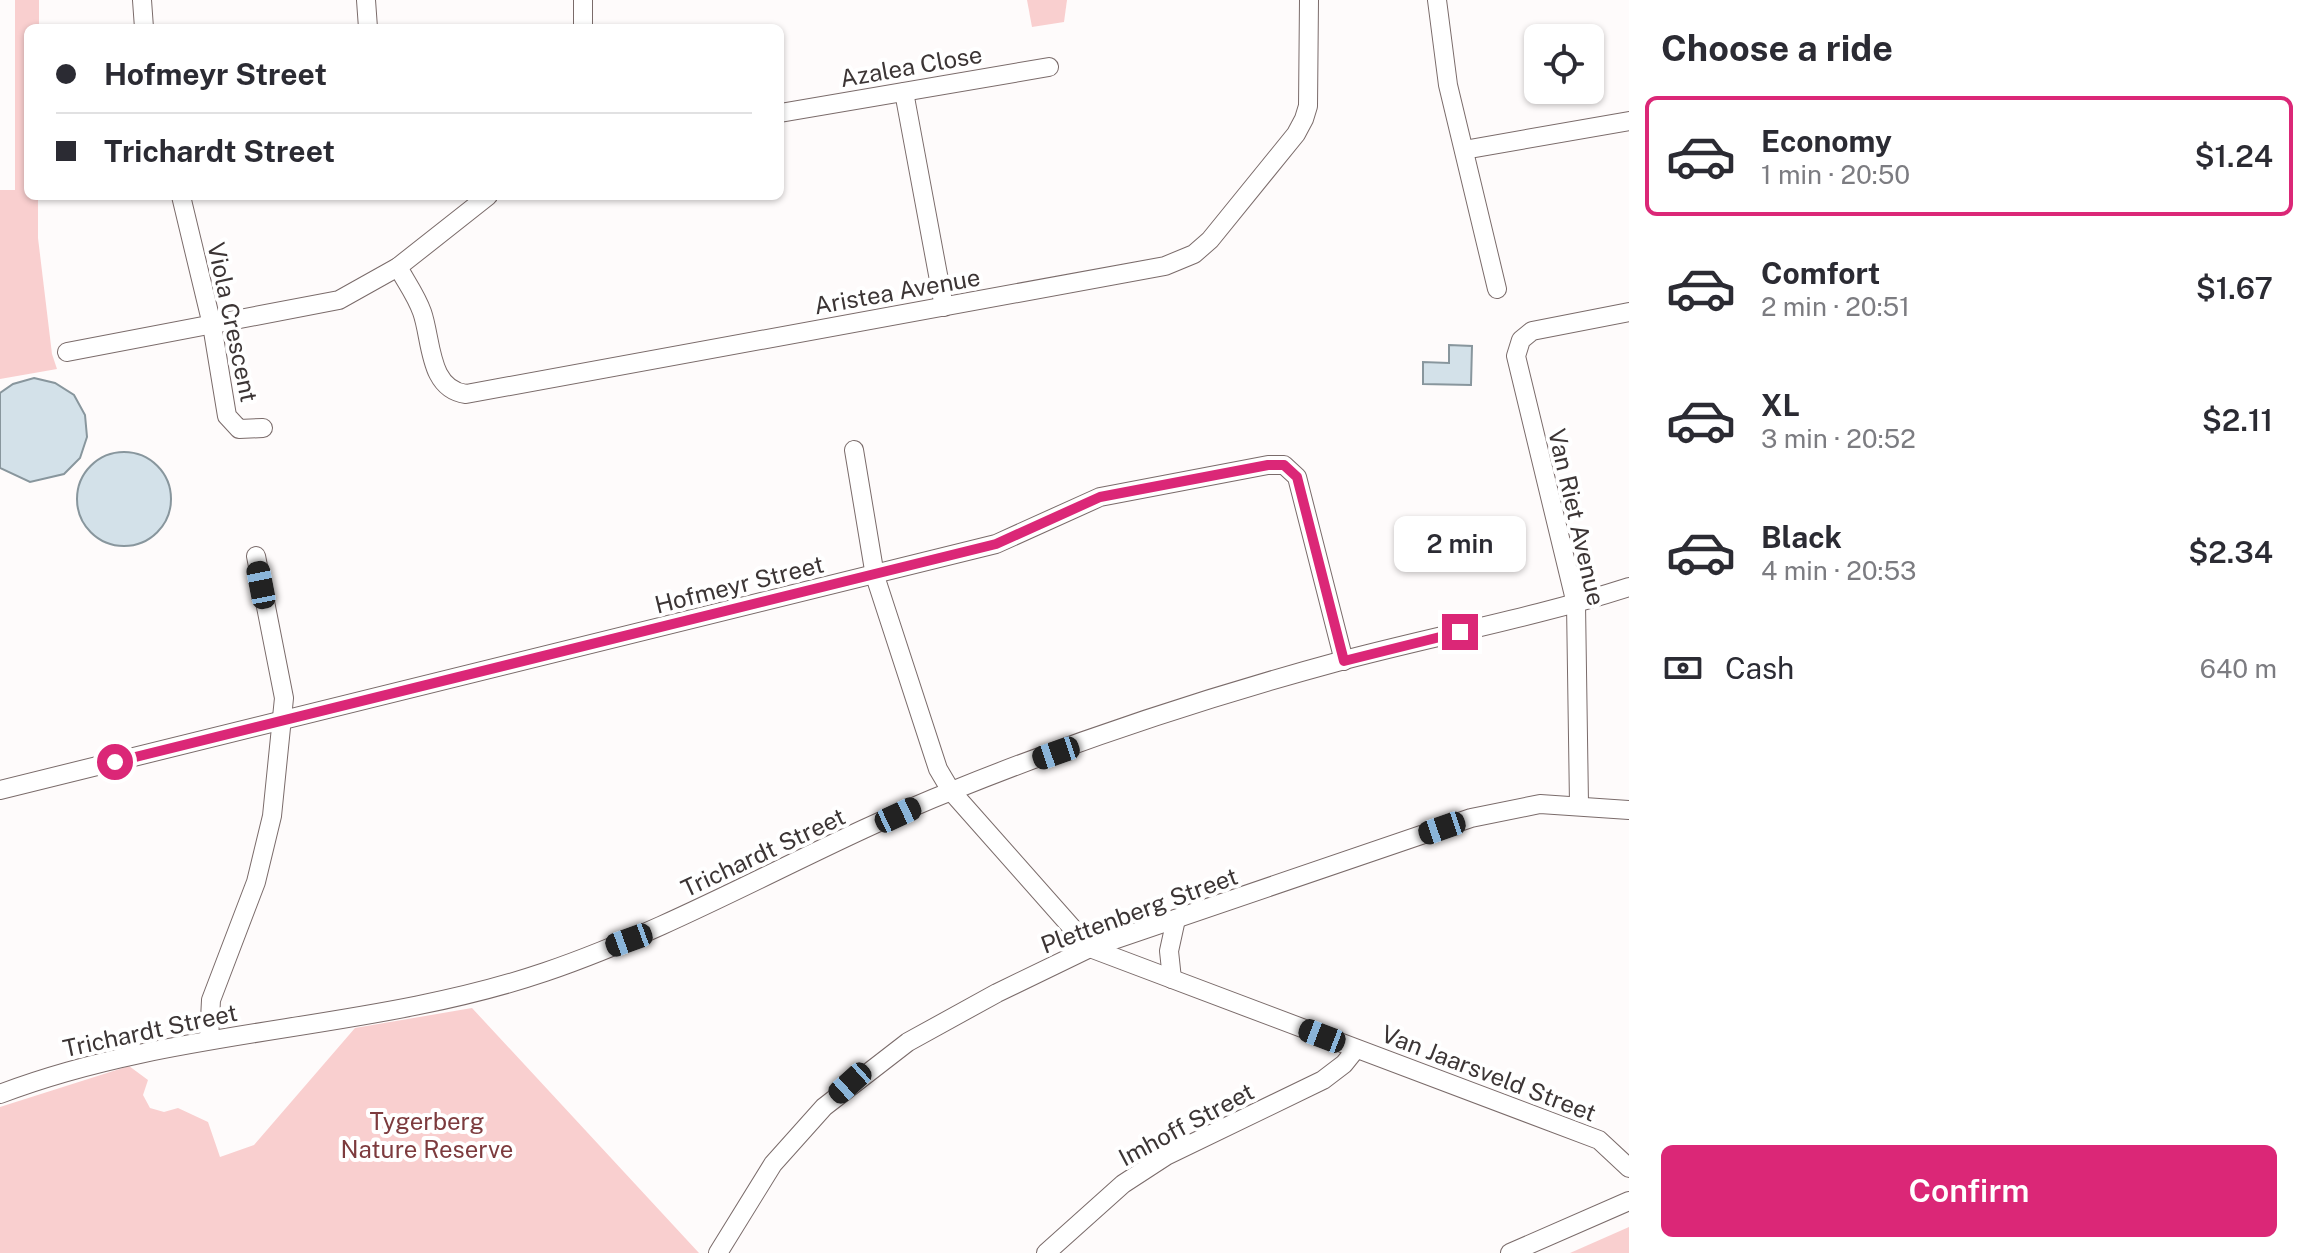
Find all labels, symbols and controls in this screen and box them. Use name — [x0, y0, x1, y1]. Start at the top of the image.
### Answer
map controls — [1524, 24, 1604, 104]
button: locate — [1524, 24, 1604, 104]
text: Choose a ride — [1661, 27, 1893, 69]
street label: Azalea Close — [838, 40, 984, 92]
text: Hofmeyr Street — [104, 56, 327, 92]
icon: car — [1665, 120, 1737, 192]
text: Economy — [1761, 123, 1892, 159]
text: Trichardt Street — [104, 133, 335, 169]
text: $1.24 — [2194, 138, 2273, 174]
text: 1 min · 20:50 — [1761, 159, 1910, 190]
street label: Viola Crescent — [202, 240, 264, 404]
icon: car — [1665, 252, 1737, 324]
text: Comfort — [1761, 255, 1880, 291]
street label: Aristea Avenue — [812, 263, 982, 319]
text: $1.67 — [2196, 270, 2273, 306]
text: 2 min · 20:51 — [1761, 291, 1910, 322]
icon: car — [1665, 384, 1737, 456]
text: XL — [1761, 387, 1800, 423]
text: $2.11 — [2202, 402, 2273, 438]
text: 3 min · 20:52 — [1761, 423, 1916, 454]
street label: Van Riet Avenue — [1543, 426, 1611, 608]
callout: 2 min — [1394, 516, 1526, 572]
icon: car — [1665, 516, 1737, 588]
text: Black — [1761, 519, 1842, 555]
text: 2 min — [1426, 528, 1494, 559]
text: $2.34 — [2188, 534, 2273, 570]
street label: Hofmeyr Street — [652, 549, 826, 619]
text: 4 min · 20:53 — [1761, 555, 1917, 586]
car — [245, 559, 277, 611]
route end — [1442, 614, 1478, 650]
icon: cash — [1661, 646, 1705, 690]
text: Cash — [1725, 650, 1794, 686]
text: 640 m — [2200, 653, 2277, 684]
car — [1029, 734, 1083, 772]
route start — [97, 744, 133, 780]
car — [871, 794, 925, 836]
street label: Trichardt Street — [677, 802, 849, 902]
car — [1415, 809, 1469, 847]
street label: Plettenberg Street — [1037, 861, 1241, 959]
car — [602, 921, 656, 959]
street label: Trichardt Street — [60, 998, 240, 1062]
car — [1295, 1016, 1349, 1056]
street label: Van Jaarsveld Street — [1378, 1019, 1600, 1127]
car — [824, 1058, 876, 1108]
street label: Imhoff Street — [1114, 1077, 1258, 1171]
park label: Tygerberg Nature Reserve — [341, 1107, 513, 1163]
button: Confirm — [1661, 1145, 2277, 1237]

